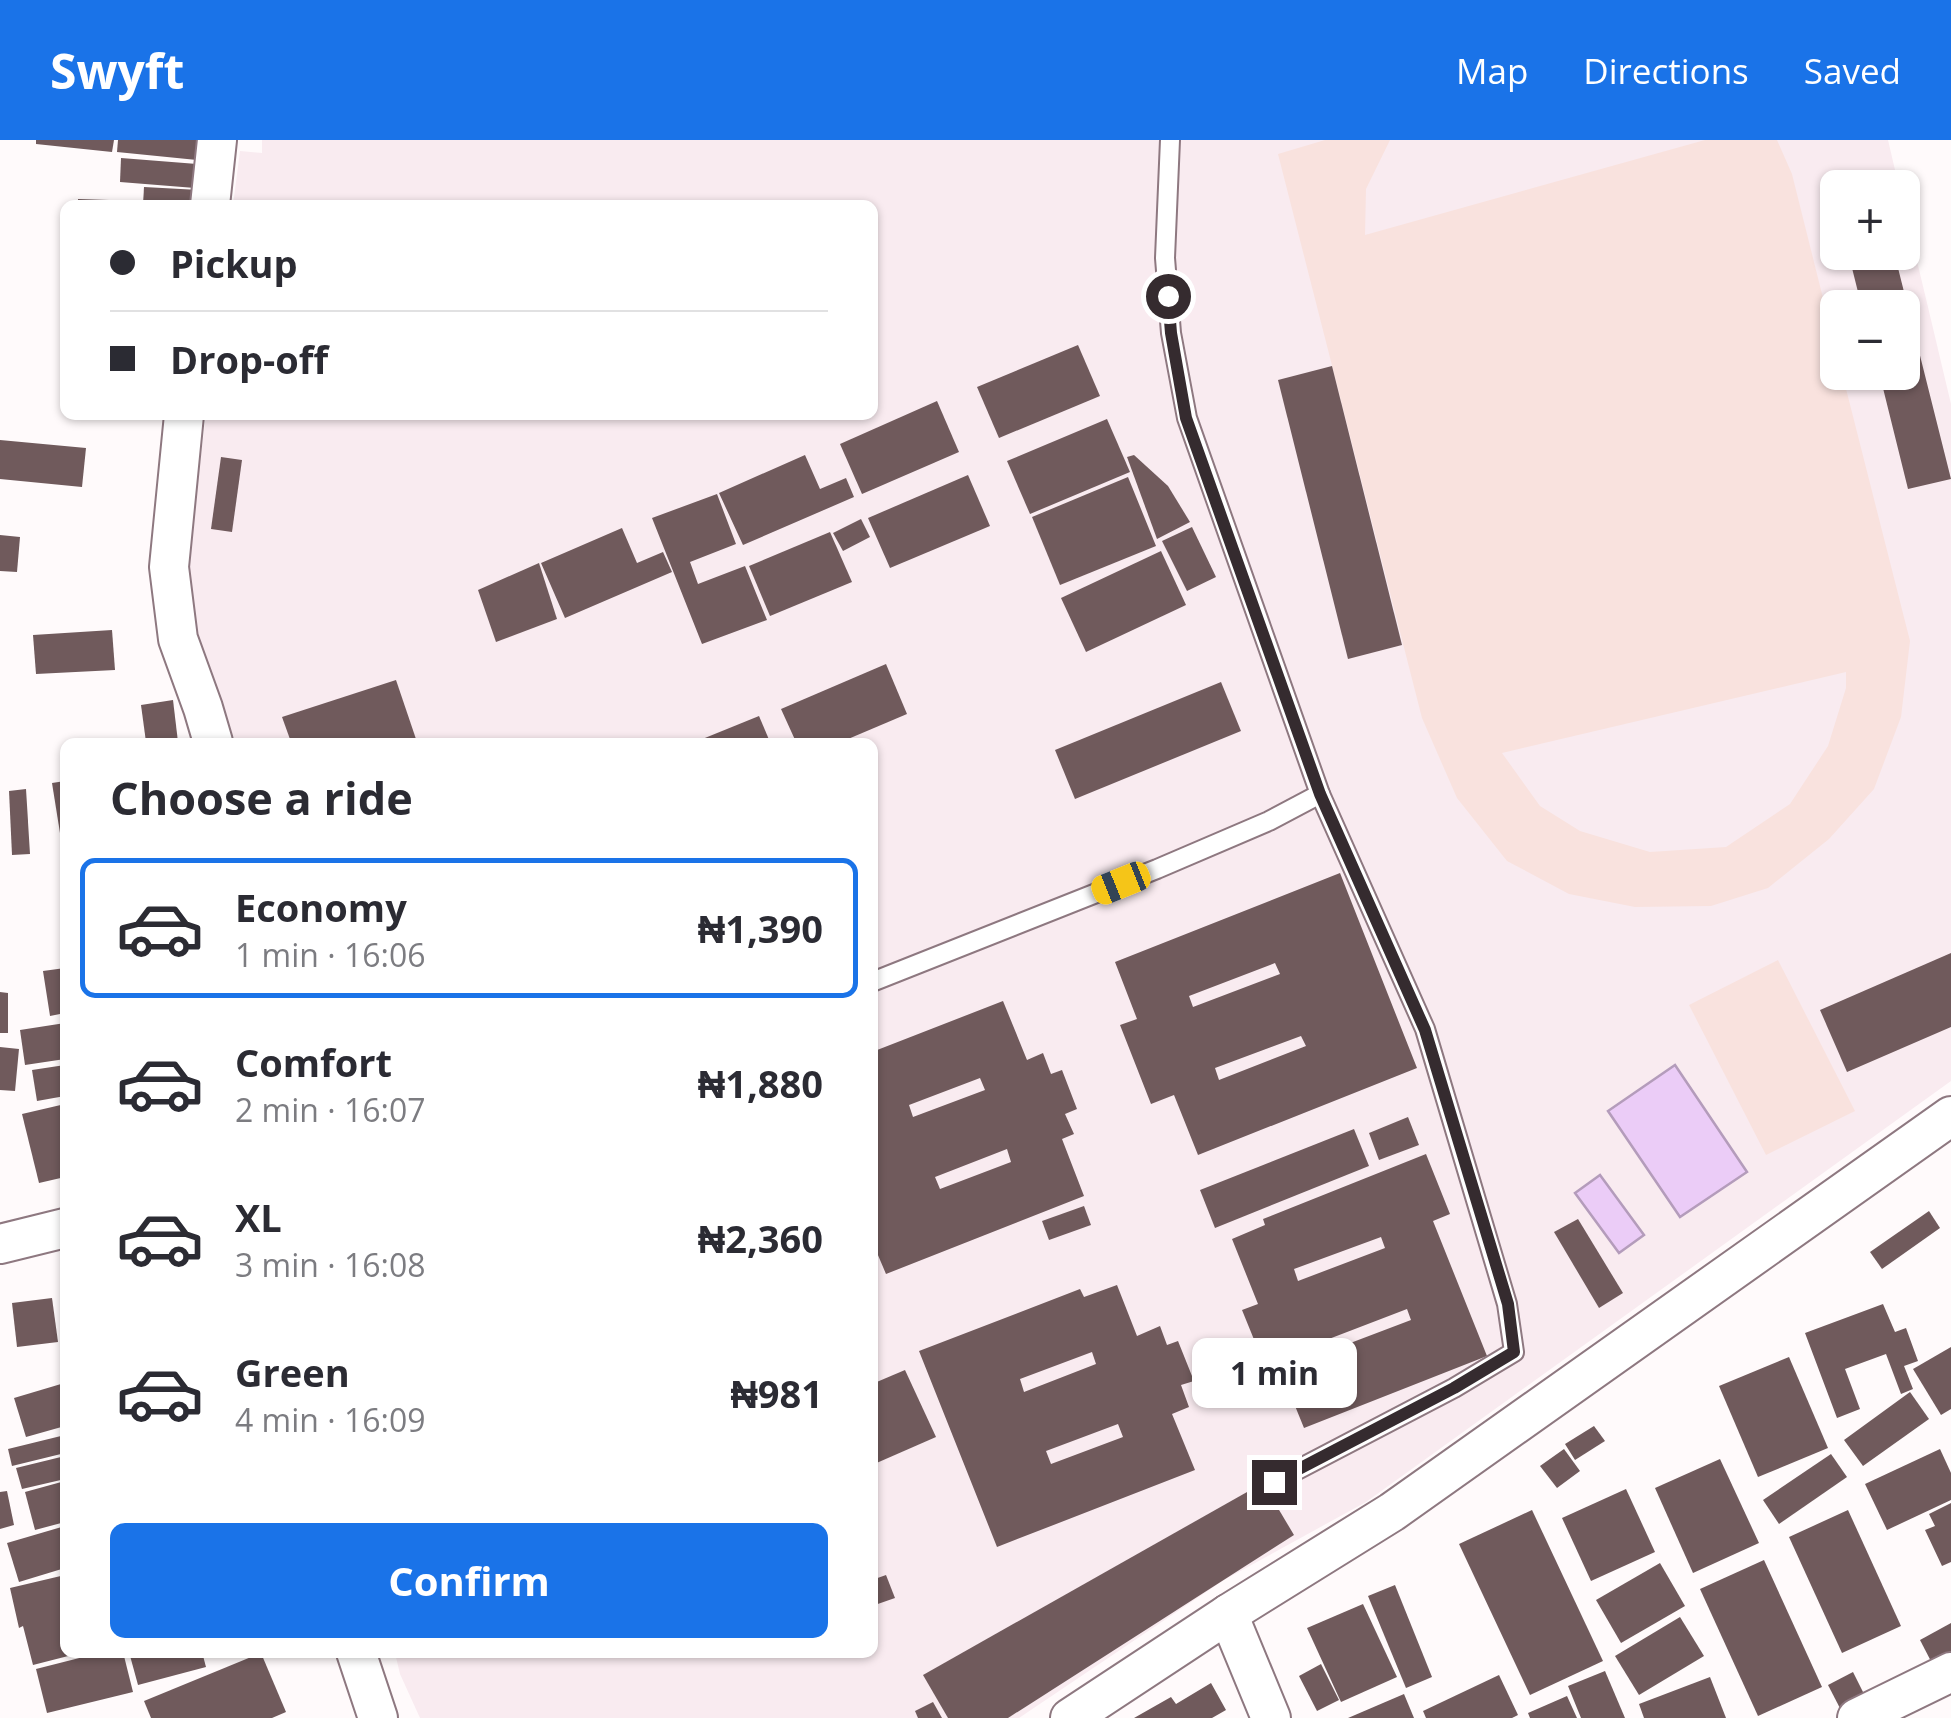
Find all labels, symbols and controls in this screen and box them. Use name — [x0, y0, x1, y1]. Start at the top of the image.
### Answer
text: Swyft — [50, 38, 184, 103]
text: Map — [1456, 47, 1528, 94]
text: Directions — [1583, 47, 1749, 94]
text: Saved — [1804, 47, 1901, 94]
map controls — [1820, 170, 1920, 390]
button: + — [1820, 170, 1920, 270]
text: Pickup — [170, 237, 298, 289]
route start — [1146, 274, 1191, 319]
button: − — [1820, 290, 1920, 390]
text: Drop-off — [170, 333, 328, 385]
text: Choose a ride — [110, 767, 413, 828]
car — [1088, 858, 1154, 908]
text: Economy — [235, 881, 407, 933]
icon: car — [115, 883, 205, 973]
text: ₦1,390 — [698, 902, 823, 954]
text: 1 min · 16:06 — [235, 933, 426, 976]
text: Comfort — [235, 1036, 392, 1088]
icon: car — [115, 1038, 205, 1128]
text: ₦1,880 — [698, 1057, 823, 1109]
text: 2 min · 16:07 — [235, 1088, 426, 1131]
text: XL — [235, 1191, 282, 1243]
icon: car — [115, 1193, 205, 1283]
text: ₦2,360 — [698, 1212, 823, 1264]
text: 3 min · 16:08 — [235, 1243, 426, 1286]
callout: 1 min — [1192, 1337, 1356, 1407]
text: Green — [235, 1346, 350, 1398]
icon: car — [115, 1348, 205, 1438]
text: 1 min — [1230, 1351, 1319, 1394]
text: ₦981 — [730, 1367, 823, 1419]
text: 4 min · 16:09 — [235, 1398, 426, 1441]
route end — [1252, 1460, 1297, 1505]
button: Confirm — [110, 1523, 828, 1638]

